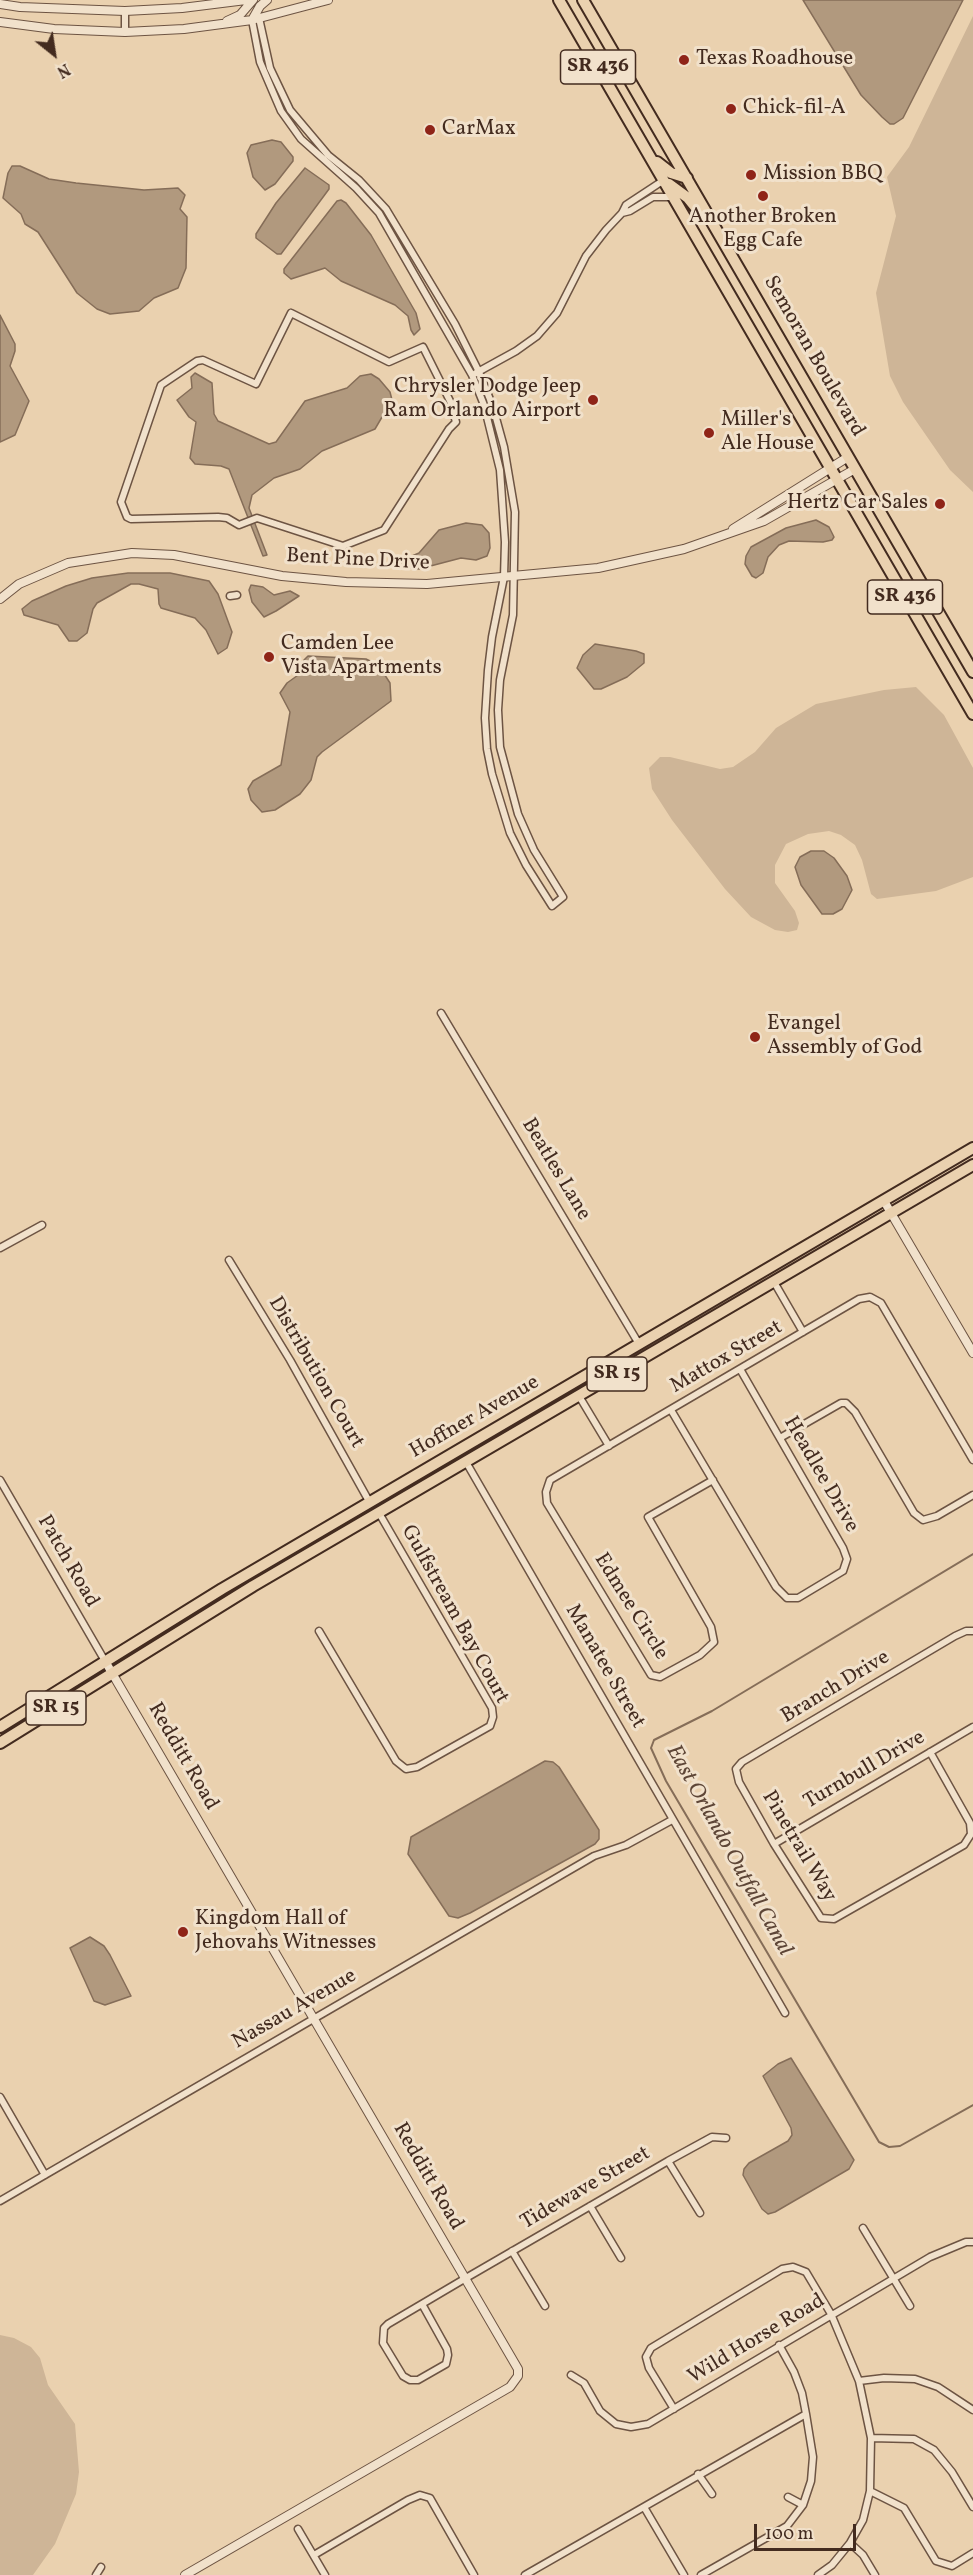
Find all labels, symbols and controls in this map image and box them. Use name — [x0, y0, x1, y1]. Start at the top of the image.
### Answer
north arrow — [24, 24, 84, 84]
place label: Texas Roadhouse — [696, 47, 853, 73]
road number: SR 436 — [560, 50, 636, 84]
marker: Texas Roadhouse — [677, 53, 691, 67]
text: N — [52, 57, 74, 82]
place label: Chick-fil-A — [743, 96, 846, 122]
marker: Chick-fil-A — [724, 102, 738, 116]
place label: CarMax — [442, 117, 516, 143]
marker: CarMax — [423, 123, 437, 137]
place label: Mission BBQ — [763, 162, 883, 188]
marker: Mission BBQ — [744, 168, 758, 182]
marker: Another Broken Egg Cafe — [756, 189, 770, 203]
place label: Another Broken Egg Cafe — [689, 205, 837, 255]
street label: Semoran Boulevard — [757, 272, 869, 442]
place label: Chrysler Dodge Jeep Ram Orlando Airport — [383, 375, 581, 425]
marker: Chrysler Dodge Jeep Ram Orlando Airport — [586, 393, 600, 407]
place label: Miller's Ale House — [721, 408, 814, 458]
marker: Miller's Ale House — [702, 426, 716, 440]
place label: Hertz Car Sales — [787, 491, 928, 517]
marker: Hertz Car Sales — [933, 497, 947, 511]
street label: Bent Pine Drive — [286, 545, 430, 577]
road number: SR 436 — [868, 580, 942, 614]
place label: Camden Lee Vista Apartments — [281, 632, 442, 682]
marker: Camden Lee Vista Apartments — [262, 650, 276, 664]
place label: Evangel Assembly of God — [767, 1012, 922, 1062]
marker: Evangel Assembly of God — [748, 1030, 762, 1044]
street label: Beatles Lane — [515, 1114, 595, 1226]
street label: Distribution Court — [261, 1293, 369, 1453]
street label: Mattox Street — [667, 1316, 787, 1400]
road number: SR 15 — [587, 1357, 647, 1391]
street label: Hoffner Avenue — [406, 1371, 544, 1465]
street label: Headlee Drive — [777, 1413, 863, 1537]
street label: Patch Road — [30, 1511, 104, 1613]
street label: Gulfstream Bay Court — [394, 1521, 514, 1709]
street label: Edmee Circle — [587, 1549, 673, 1665]
street label: Manatee Street — [558, 1601, 650, 1733]
street label: Branch Drive — [777, 1646, 895, 1730]
road number: SR 15 — [26, 1691, 86, 1725]
street label: Redditt Road — [141, 1699, 223, 1815]
street label: Turnbull Drive — [800, 1726, 930, 1816]
water label: East Orlando Outfall Canal — [659, 1741, 797, 1961]
street label: Pinetrail Way — [755, 1787, 841, 1907]
place label: Kingdom Hall of Jehovahs Witnesses — [195, 1907, 376, 1957]
marker: Kingdom Hall of Jehovahs Witnesses — [176, 1925, 190, 1939]
street label: Nassau Avenue — [228, 1964, 362, 2056]
street label: Redditt Road — [386, 2119, 468, 2235]
street label: Tidewave Street — [517, 2142, 655, 2236]
street label: Wild Horse Road — [684, 2289, 830, 2391]
scale bar — [757, 2512, 859, 2550]
text: 100 m — [765, 2522, 814, 2547]

